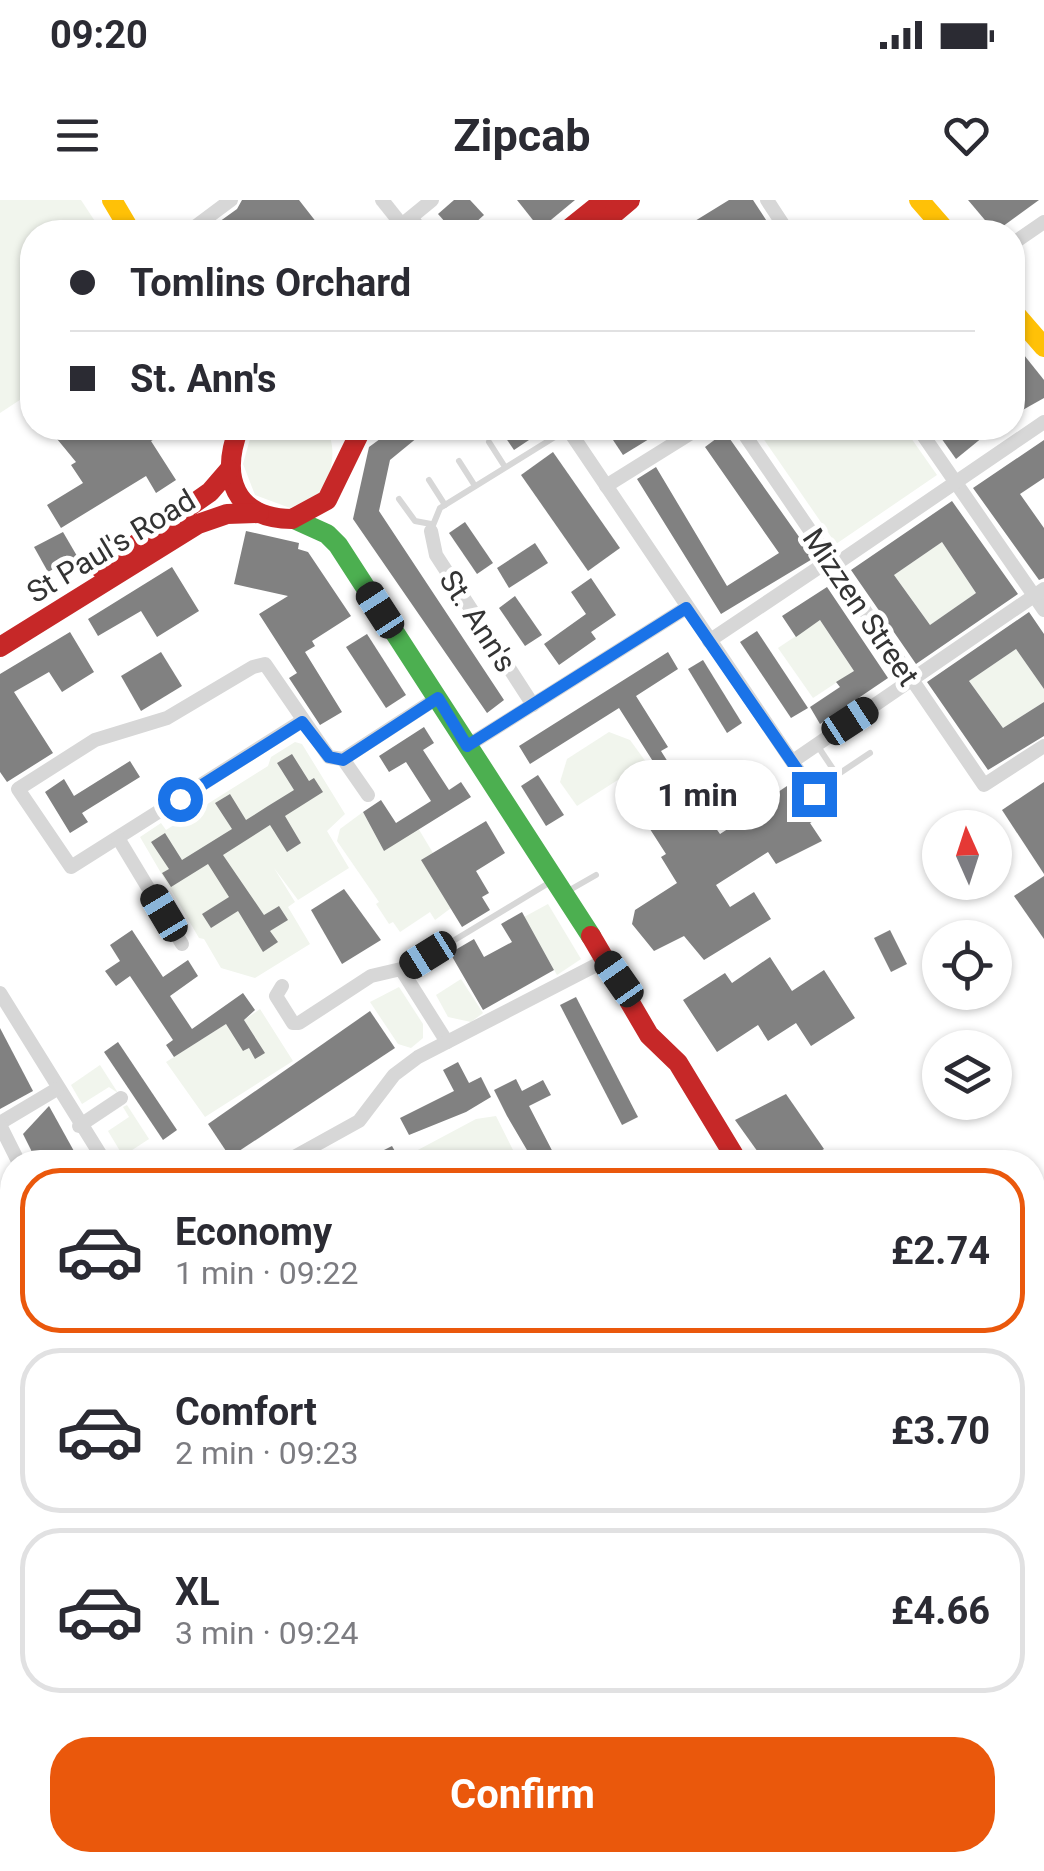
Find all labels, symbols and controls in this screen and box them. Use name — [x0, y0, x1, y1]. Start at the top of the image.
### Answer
text: 09:20 — [50, 13, 148, 57]
icon: menu — [50, 108, 105, 163]
icon: heart — [939, 108, 994, 163]
text: Zipcab — [453, 109, 591, 162]
text: Tomlins Orchard — [130, 261, 411, 305]
text: St. Ann's — [130, 357, 277, 401]
street label: St Paul's Road — [21, 482, 201, 610]
street label: Mizzen Street — [796, 522, 926, 692]
street label: St. Ann's — [432, 564, 524, 678]
car — [351, 577, 409, 643]
car — [817, 692, 883, 750]
callout: 1 min — [614, 759, 779, 829]
route end — [792, 772, 837, 817]
text: 1 min — [657, 776, 738, 814]
route start — [158, 777, 203, 822]
north arrow — [922, 810, 1012, 900]
map controls — [922, 810, 1012, 1120]
car — [136, 880, 192, 946]
button: locate — [922, 920, 1012, 1010]
car — [395, 926, 461, 984]
car — [590, 946, 648, 1012]
button: layers — [922, 1030, 1012, 1120]
icon: car — [55, 1206, 145, 1296]
text: Economy — [175, 1210, 332, 1254]
text: £2.74 — [891, 1229, 990, 1273]
text: 1 min · 09:22 — [175, 1254, 358, 1292]
icon: car — [55, 1386, 145, 1476]
text: Comfort — [175, 1390, 317, 1434]
text: £3.70 — [891, 1409, 990, 1453]
text: 2 min · 09:23 — [175, 1434, 358, 1472]
icon: car — [55, 1566, 145, 1656]
text: XL — [175, 1570, 220, 1614]
text: £4.66 — [891, 1589, 990, 1633]
text: 3 min · 09:24 — [175, 1614, 358, 1652]
button: Confirm — [50, 1737, 995, 1852]

